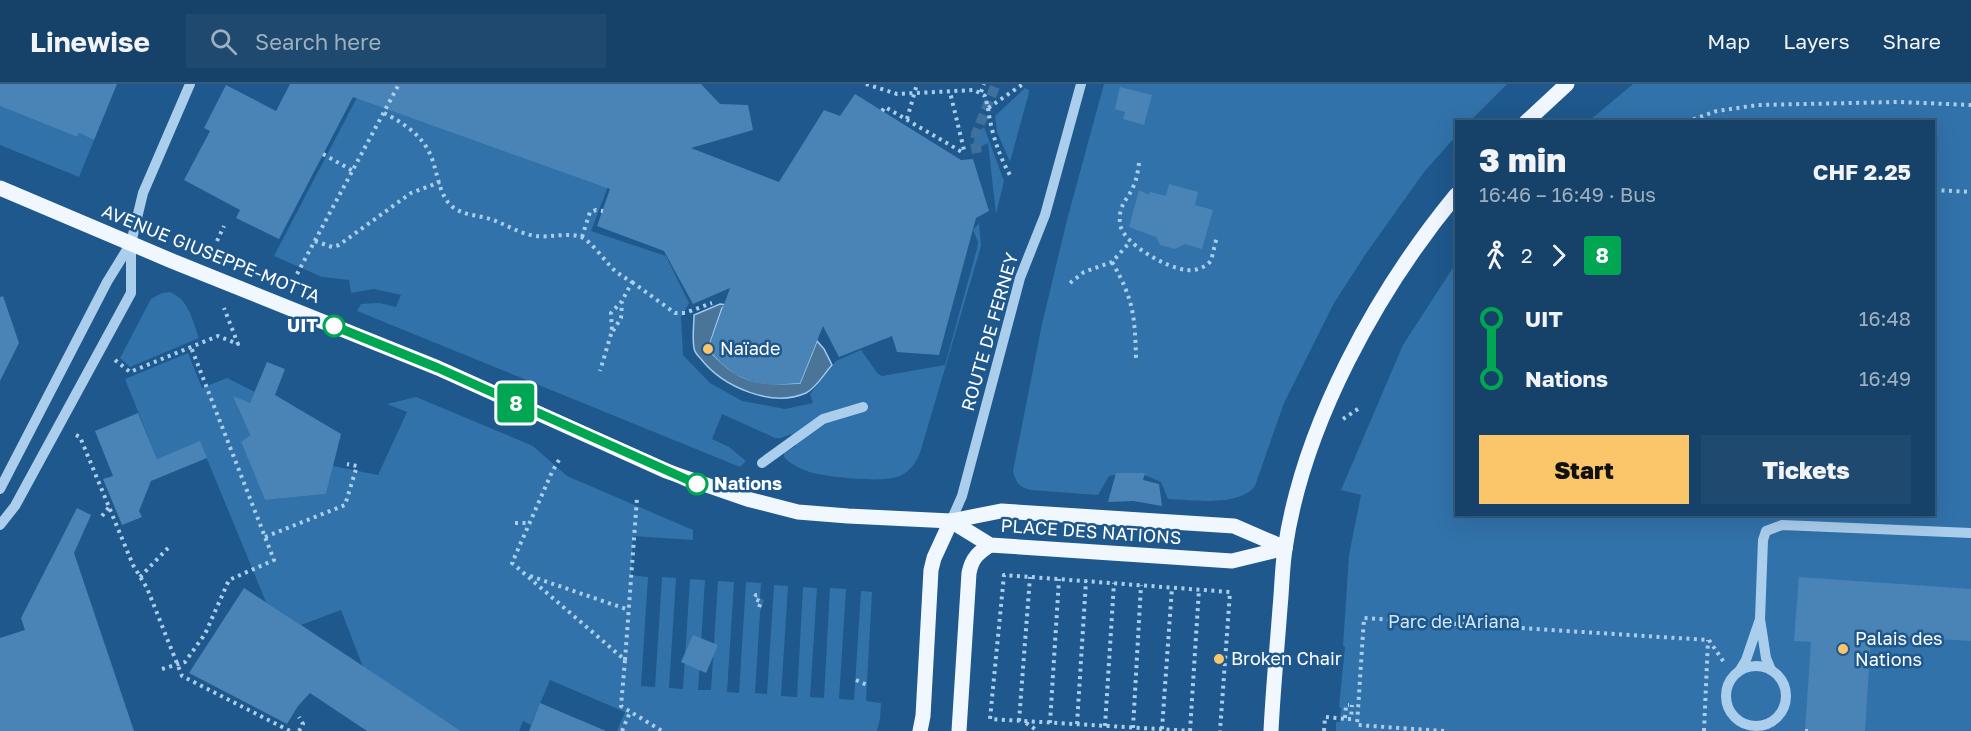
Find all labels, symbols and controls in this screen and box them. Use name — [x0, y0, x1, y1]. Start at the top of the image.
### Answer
search box — [186, 14, 606, 68]
text: Linewise — [30, 25, 150, 58]
icon: search — [207, 25, 240, 58]
text: Search here — [255, 28, 381, 55]
text: Map — [1707, 28, 1750, 54]
text: Layers — [1783, 28, 1850, 54]
text: Share — [1883, 28, 1941, 54]
text: 3 min — [1479, 140, 1566, 179]
text: CHF 2.25 — [1813, 158, 1911, 185]
text: 16:46 – 16:49 · Bus — [1479, 182, 1656, 206]
street label: AVENUE GIUSEPPE-MOTTA — [99, 199, 324, 307]
icon: walk — [1479, 239, 1512, 272]
icon: forward — [1542, 239, 1575, 272]
text: 8 — [1596, 242, 1609, 268]
text: 2 — [1521, 243, 1533, 267]
street label: ROUTE DE FERNEY — [956, 250, 1022, 413]
text: UIT — [1525, 305, 1563, 332]
text: 16:48 — [1859, 306, 1911, 330]
place label: UIT — [287, 314, 318, 336]
marker: UIT — [323, 315, 345, 337]
place label: Naïade — [720, 337, 780, 359]
marker: Naïade — [701, 342, 715, 356]
text: Nations — [1525, 365, 1608, 392]
text: 16:49 — [1859, 366, 1911, 390]
line badge: 8 — [496, 384, 536, 422]
text: 8 — [509, 390, 523, 416]
button: Start — [1479, 435, 1689, 504]
button: Tickets — [1701, 435, 1911, 504]
place label: Nations — [714, 472, 782, 494]
marker: Nations — [686, 473, 708, 495]
street label: PLACE DES NATIONS — [1000, 514, 1182, 548]
park label: Parc de l'Ariana — [1388, 610, 1520, 632]
place label: Palais des Nations — [1855, 627, 1943, 670]
marker: Palais des Nations — [1836, 642, 1850, 656]
place label: Broken Chair — [1231, 647, 1342, 669]
marker: Broken Chair — [1212, 652, 1226, 666]

